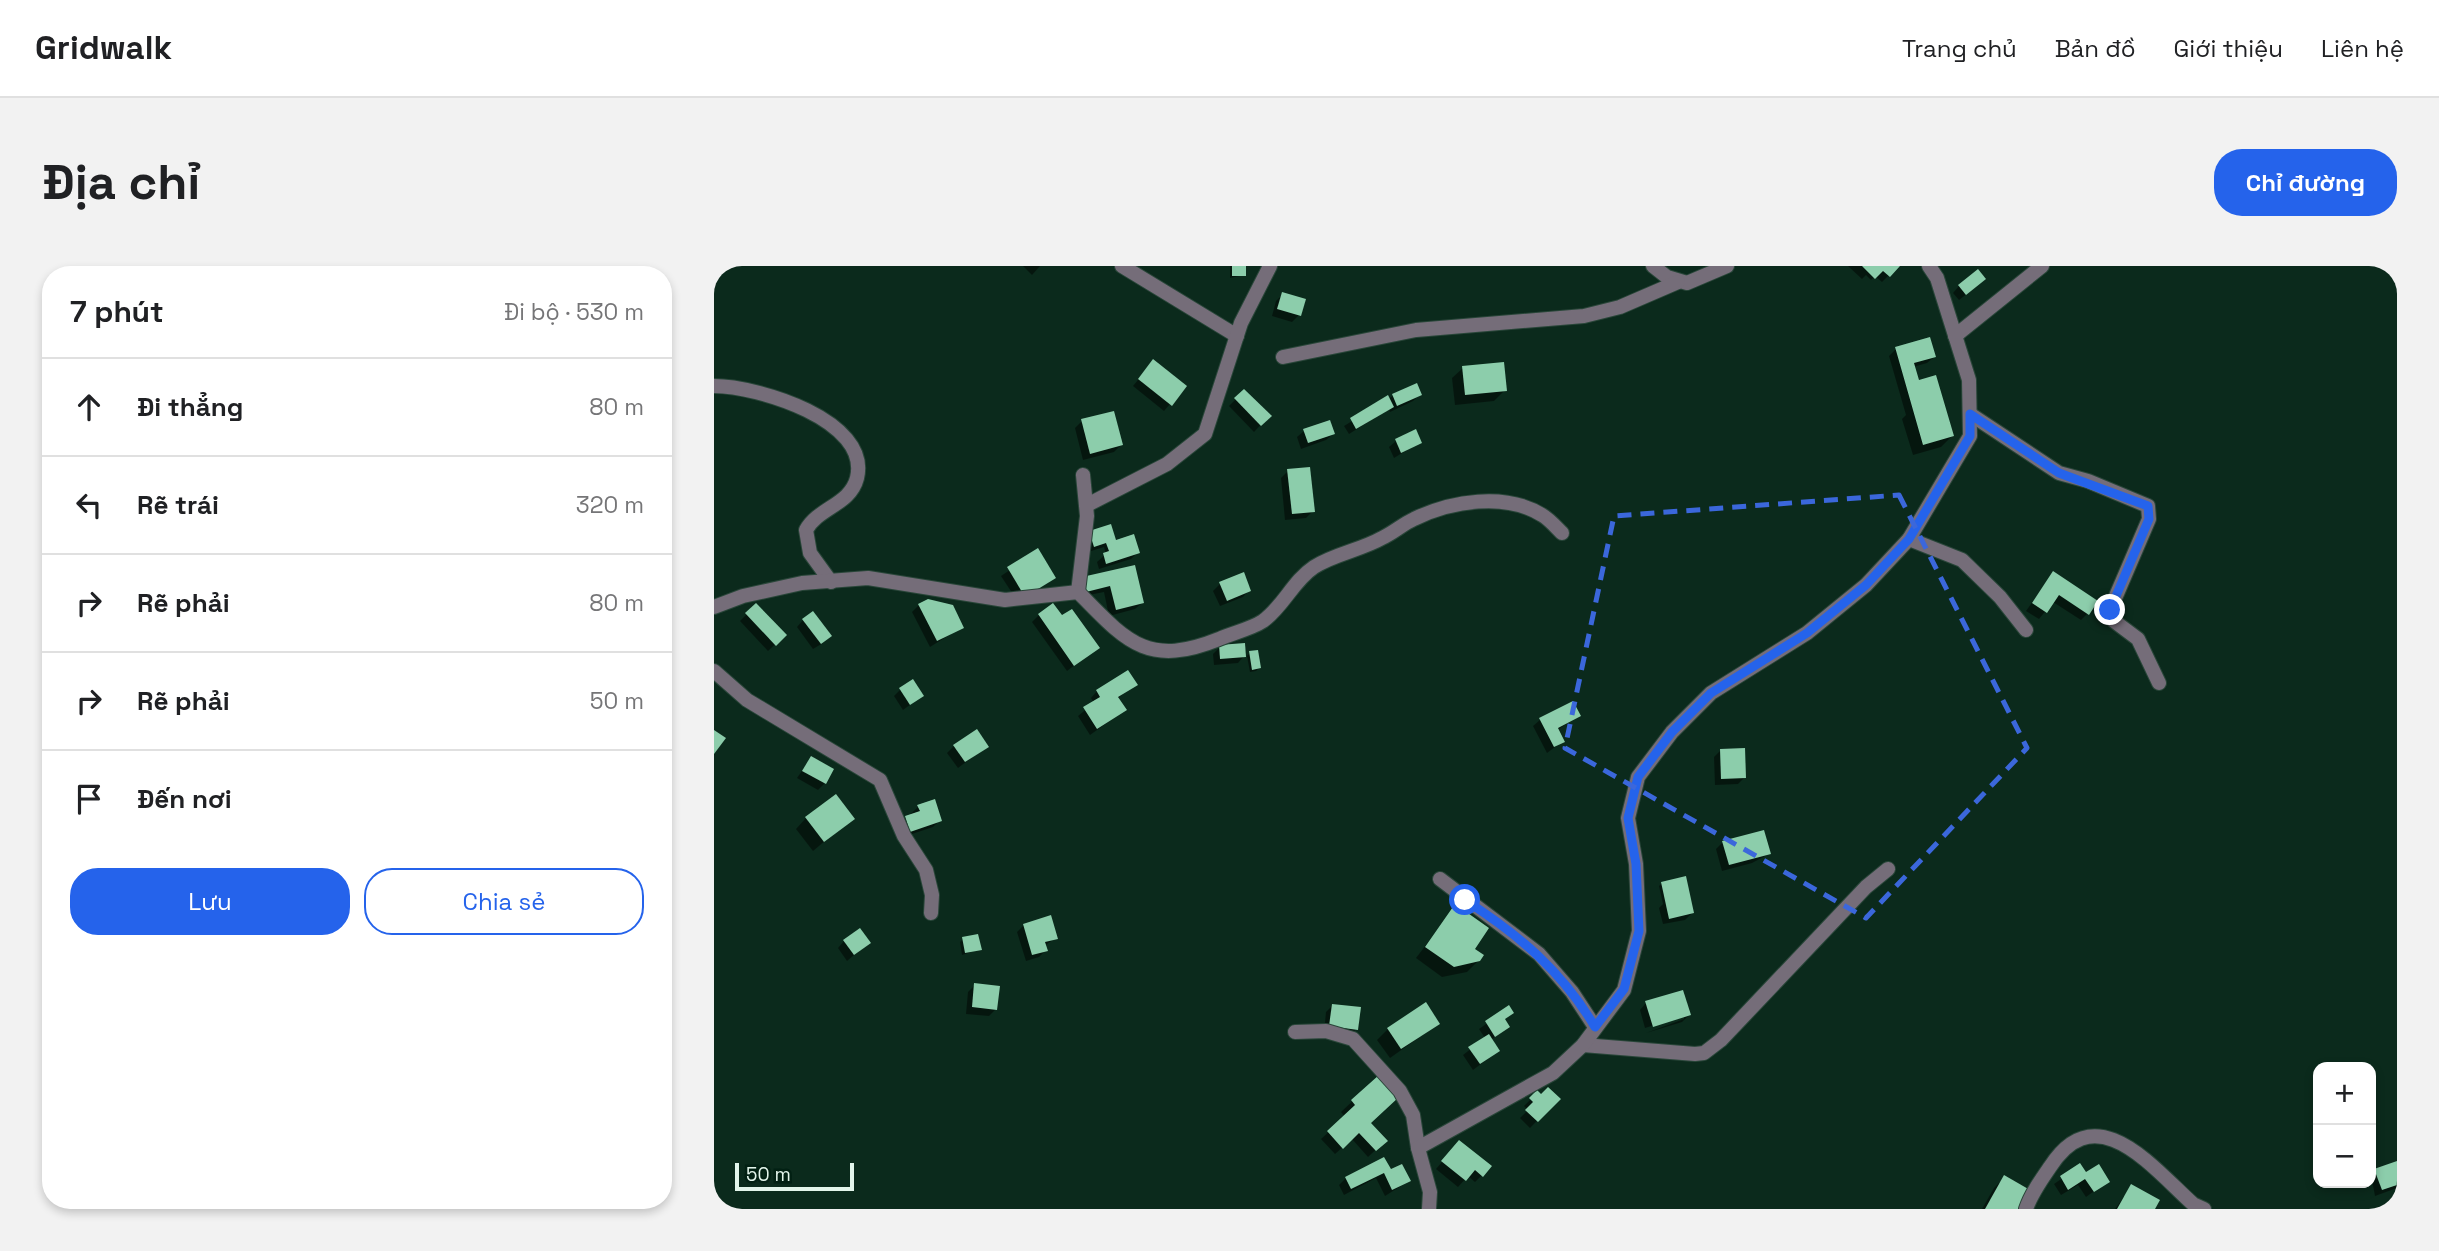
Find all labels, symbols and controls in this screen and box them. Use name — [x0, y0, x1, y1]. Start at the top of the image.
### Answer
text: Gridwalk — [35, 27, 172, 69]
text: Trang chủ — [1902, 33, 2017, 64]
text: Bản đồ — [2055, 33, 2136, 64]
text: Giới thiệu — [2174, 33, 2283, 64]
text: Liên hệ — [2321, 33, 2404, 64]
button: Chỉ đường — [2214, 149, 2397, 216]
text: Địa chỉ — [42, 151, 200, 213]
text: 7 phút — [70, 292, 164, 331]
text: Đi bộ · 530 m — [504, 297, 644, 327]
icon: ahead — [70, 388, 108, 426]
text: Đi thẳng — [137, 390, 243, 424]
text: 80 m — [589, 392, 644, 422]
icon: left — [70, 486, 108, 524]
text: Rẽ trái — [137, 488, 219, 522]
text: 320 m — [576, 490, 644, 520]
icon: right — [70, 584, 108, 622]
text: Rẽ phải — [137, 586, 230, 620]
text: 80 m — [589, 588, 644, 618]
route end — [2094, 594, 2125, 625]
icon: right — [70, 682, 108, 720]
text: Rẽ phải — [137, 684, 230, 718]
text: 50 m — [590, 686, 644, 716]
icon: arrive — [70, 780, 108, 818]
text: Đến nơi — [137, 782, 232, 816]
button: Lưu — [70, 868, 350, 935]
button: Chia sẻ — [364, 868, 644, 935]
route start — [1449, 884, 1480, 915]
map controls — [2313, 1062, 2376, 1188]
button: + — [2313, 1062, 2376, 1125]
button: − — [2313, 1125, 2376, 1188]
scale bar — [735, 1160, 854, 1192]
text: 50 m — [746, 1162, 791, 1187]

